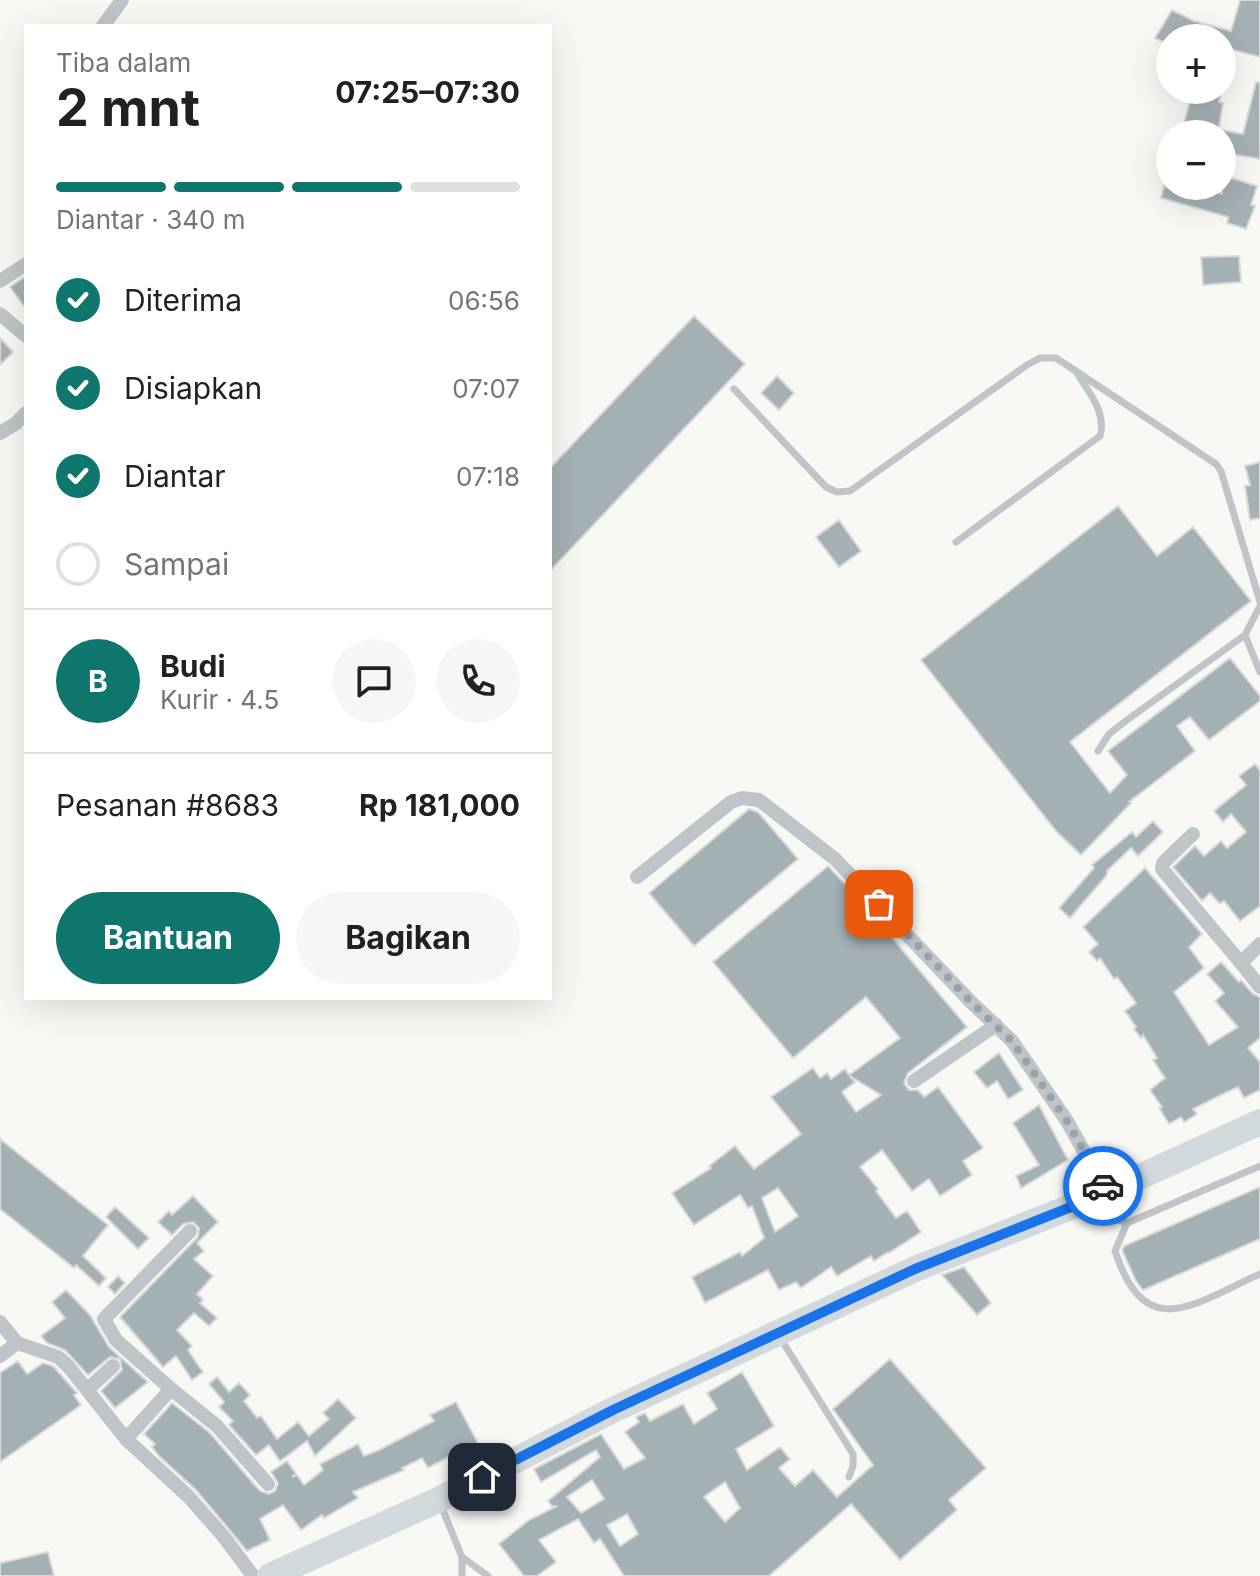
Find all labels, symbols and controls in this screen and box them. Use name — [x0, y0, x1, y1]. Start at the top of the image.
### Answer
map controls — [1156, 24, 1236, 200]
button: + — [1156, 24, 1236, 104]
text: Tiba dalam — [56, 47, 191, 78]
text: 07:25–07:30 — [335, 74, 520, 110]
text: 2 mnt — [56, 76, 200, 139]
button: − — [1156, 120, 1236, 200]
text: Diantar · 340 m — [56, 204, 246, 235]
icon: check — [56, 278, 100, 322]
text: Diterima — [124, 282, 242, 318]
text: 06:56 — [448, 285, 520, 316]
icon: check — [56, 366, 100, 410]
text: Disiapkan — [124, 370, 262, 406]
text: 07:07 — [452, 373, 520, 404]
icon: check — [56, 454, 100, 498]
text: Diantar — [124, 458, 226, 494]
text: 07:18 — [456, 461, 520, 492]
text: Sampai — [124, 546, 229, 582]
button: chat — [332, 639, 416, 723]
button: phone — [436, 639, 520, 723]
text: Budi — [160, 648, 226, 684]
text: B — [88, 663, 108, 699]
text: Kurir · 4.5 — [160, 684, 279, 715]
text: Pesanan #8683 — [56, 787, 279, 823]
text: Rp 181,000 — [359, 787, 520, 823]
pin — [845, 870, 913, 938]
icon: bag — [857, 882, 901, 926]
button: Bantuan — [56, 892, 280, 984]
button: Bagikan — [296, 892, 520, 984]
courier — [1063, 1146, 1143, 1226]
icon: car — [1081, 1164, 1125, 1208]
pin — [448, 1443, 516, 1511]
icon: home — [460, 1455, 504, 1499]

